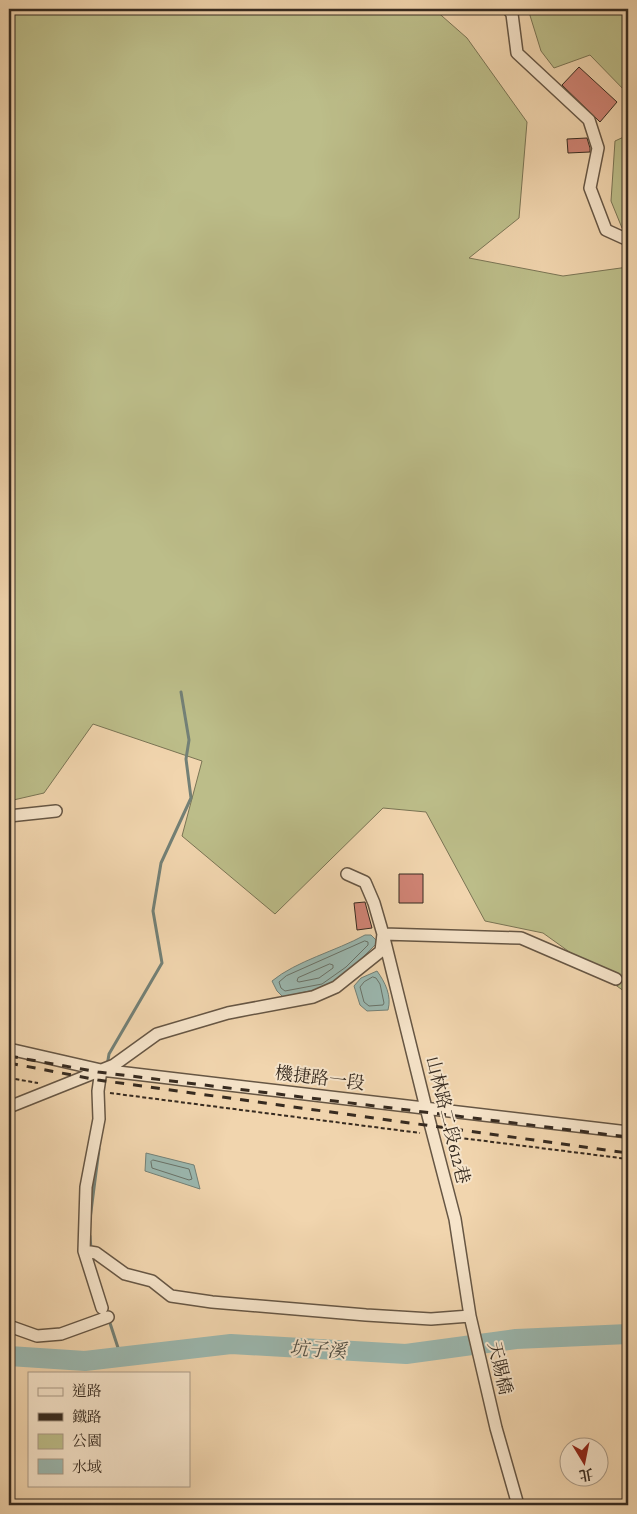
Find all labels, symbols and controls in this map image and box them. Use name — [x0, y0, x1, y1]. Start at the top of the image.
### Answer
street label: 山林路二段612巷 — [421, 1054, 475, 1186]
street label: 機捷路一段 — [274, 1061, 366, 1095]
water label: 坑子溪 — [289, 1336, 349, 1365]
street label: 天賜橋 — [482, 1339, 518, 1397]
legend — [28, 1372, 190, 1486]
text: 道路 — [72, 1381, 102, 1401]
text: 鐵路 — [72, 1407, 102, 1427]
text: 公園 — [72, 1431, 102, 1451]
north arrow — [560, 1436, 610, 1486]
text: 水域 — [72, 1457, 102, 1477]
text: 北 — [578, 1464, 595, 1485]

